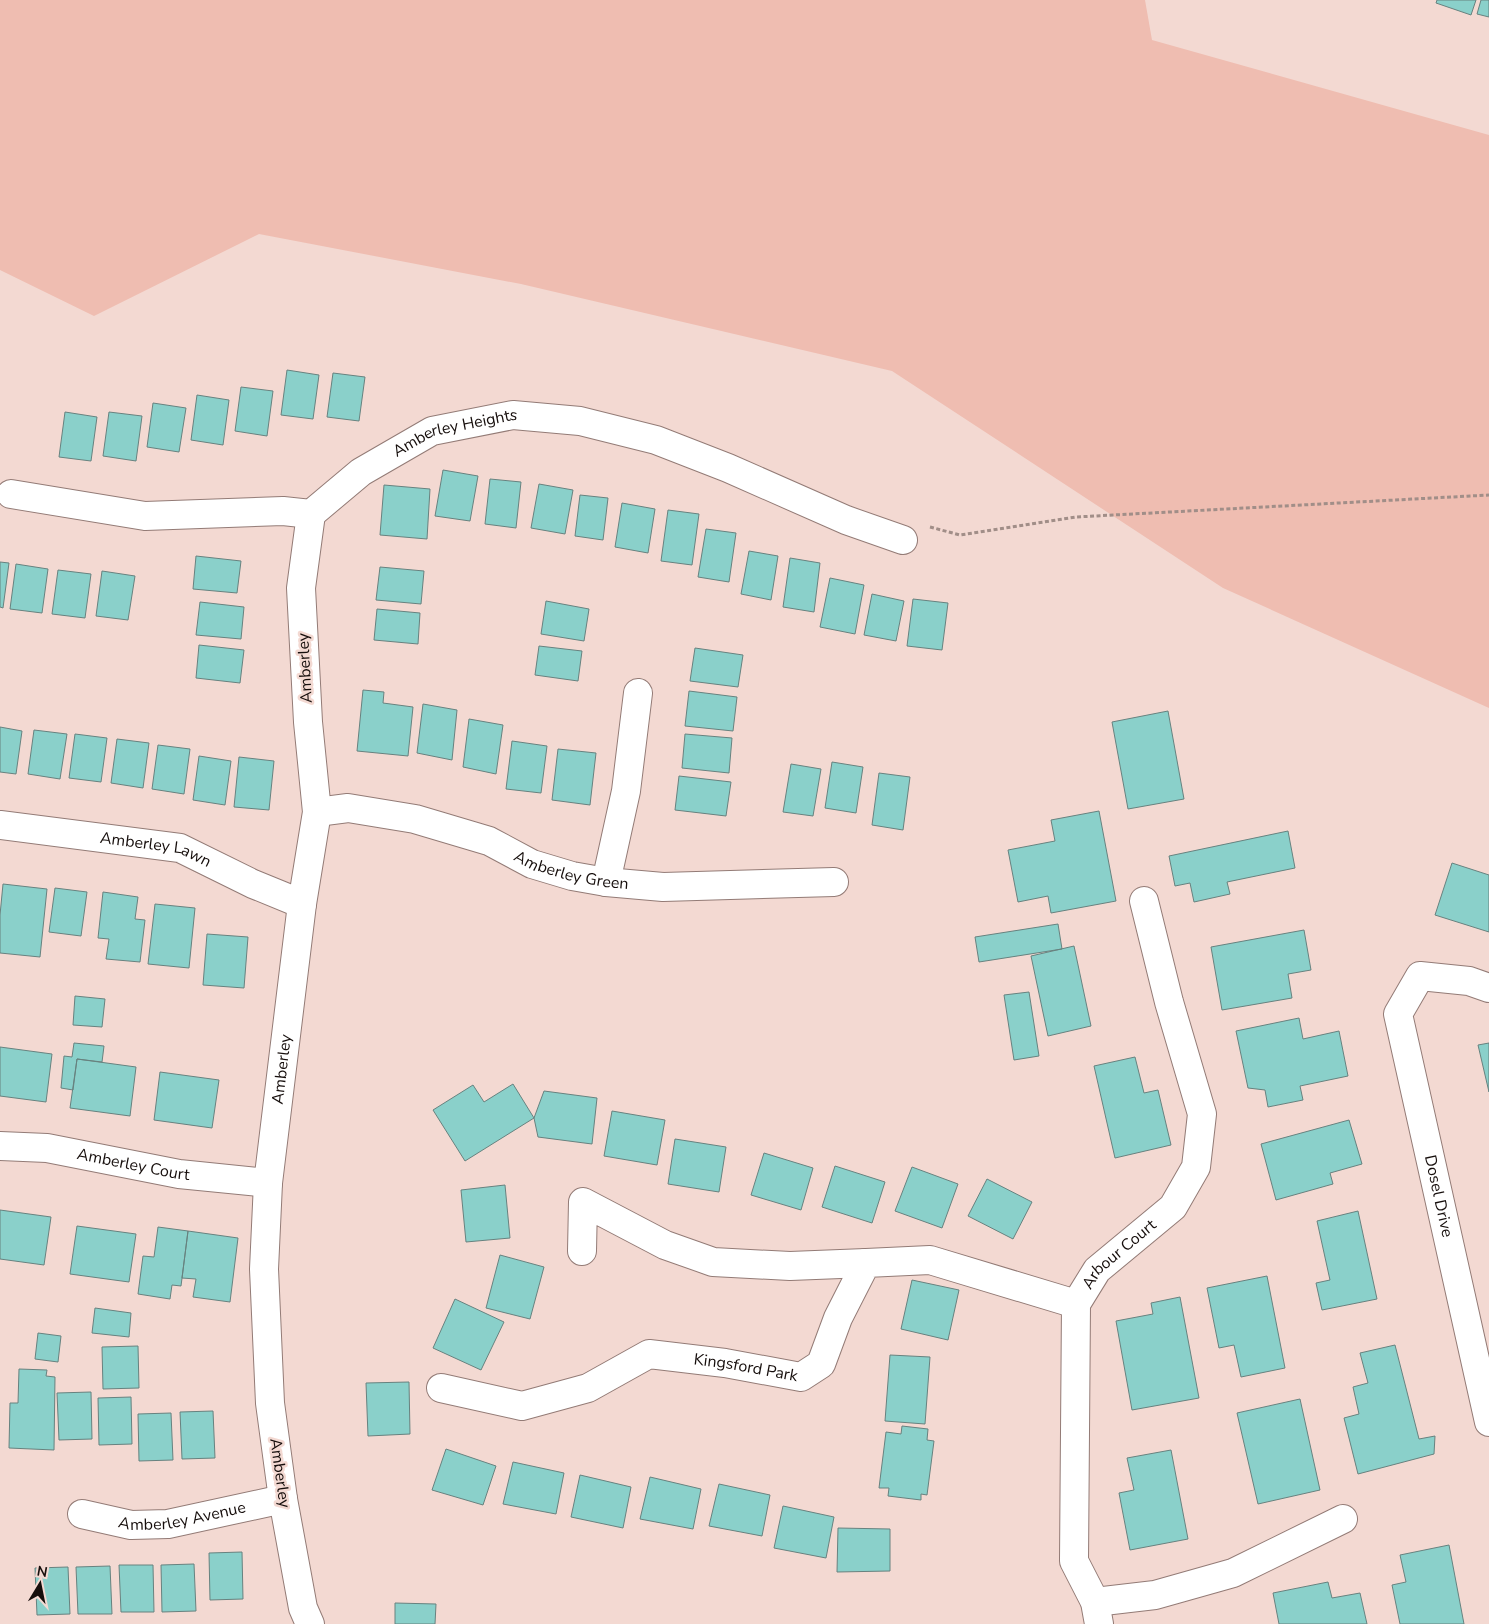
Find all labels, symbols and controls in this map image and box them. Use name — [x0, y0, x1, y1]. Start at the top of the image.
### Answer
street label: Amberley Heights — [389, 404, 518, 462]
street label: Amberley — [292, 632, 318, 704]
street label: Amberley Lawn — [99, 827, 215, 873]
street label: Amberley Green — [510, 845, 629, 895]
street label: Amberley — [267, 1032, 297, 1105]
street label: Amberley Court — [75, 1143, 191, 1186]
street label: Dosel Drive — [1419, 1153, 1458, 1239]
street label: Arbour Court — [1077, 1214, 1161, 1293]
street label: Kingsford Park — [693, 1348, 800, 1387]
street label: Amberley — [264, 1437, 296, 1510]
street label: Amberley Avenue — [116, 1496, 248, 1536]
north arrow — [15, 1559, 65, 1609]
text: N — [35, 1561, 49, 1582]

